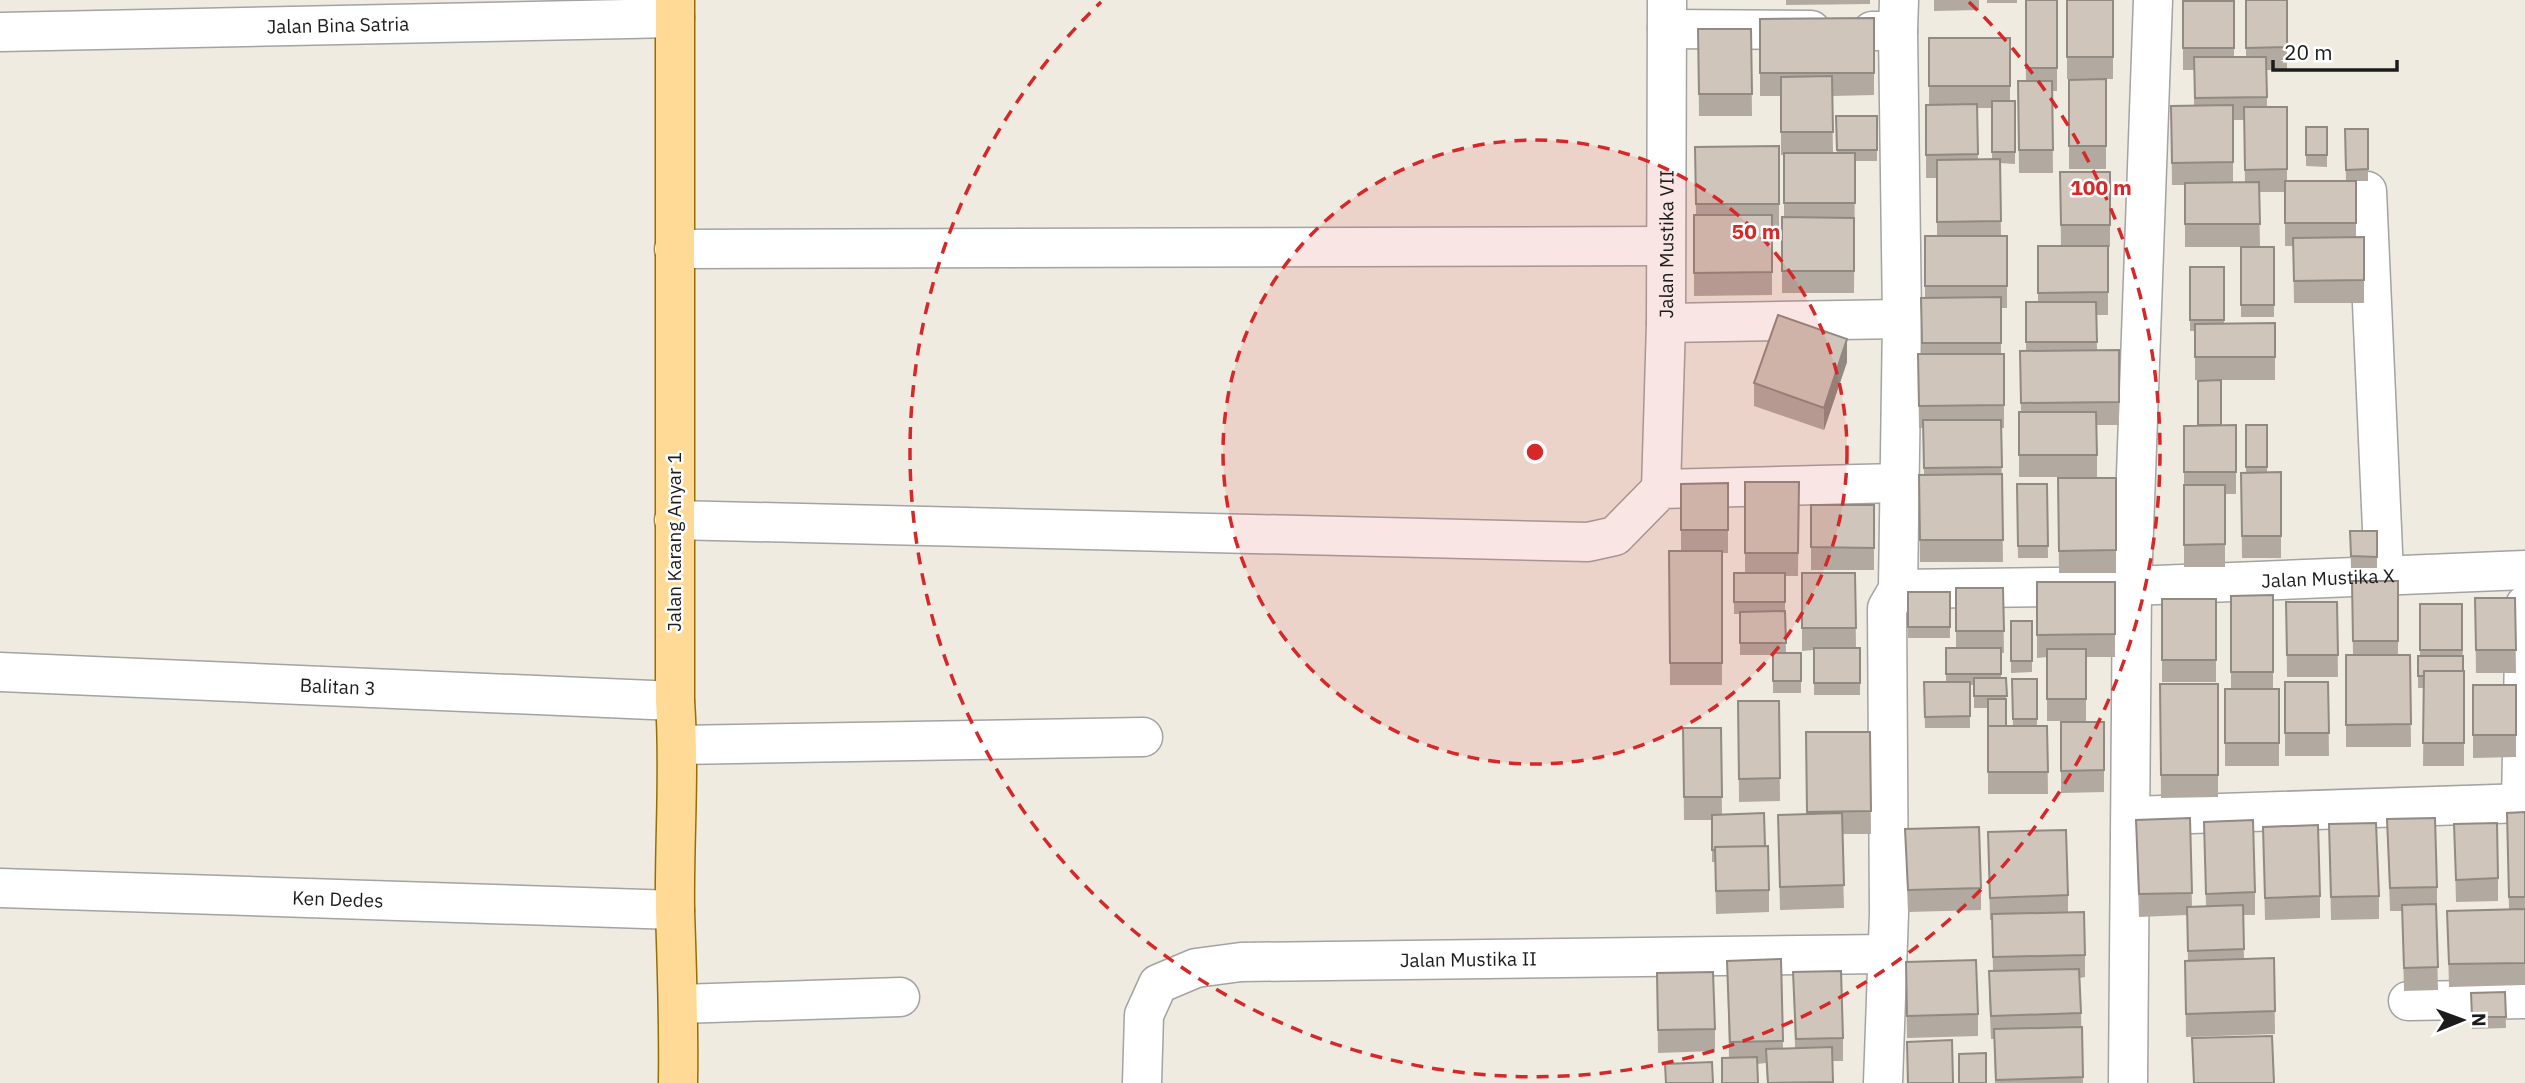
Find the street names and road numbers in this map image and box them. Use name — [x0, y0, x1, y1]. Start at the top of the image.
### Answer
street label: Jalan Bina Satria — [266, 12, 410, 38]
street label: Jalan Mustika VII — [1654, 170, 1678, 318]
street label: Jalan Karang Anyar 1 — [662, 452, 686, 632]
street label: Jalan Mustika X — [2261, 563, 2395, 593]
street label: Balitan 3 — [299, 673, 376, 700]
street label: Ken Dedes — [292, 886, 384, 912]
street label: Jalan Mustika II — [1400, 946, 1537, 972]

